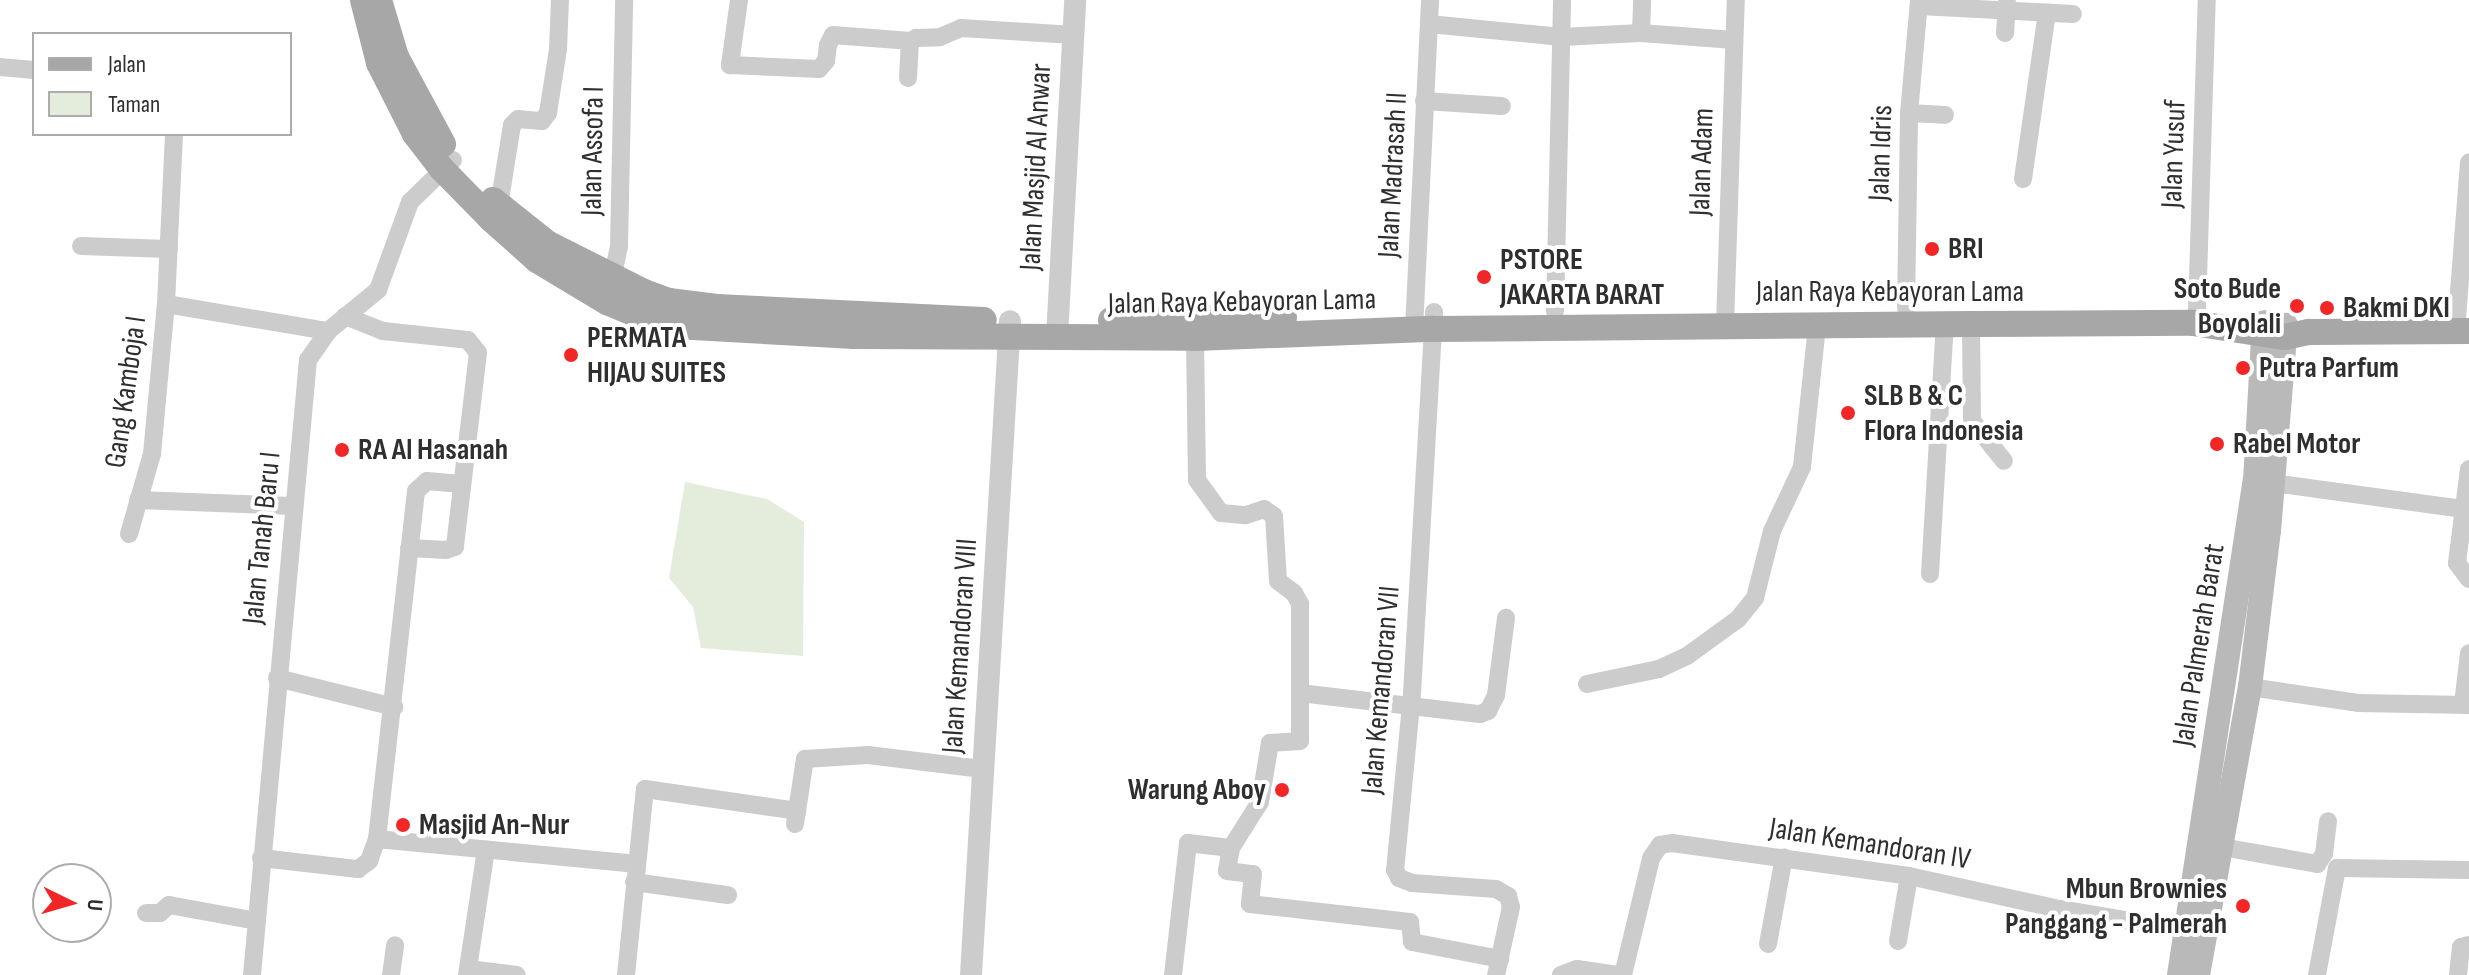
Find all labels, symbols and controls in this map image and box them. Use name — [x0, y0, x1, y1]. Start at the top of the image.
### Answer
legend — [32, 32, 292, 136]
text: Jalan — [108, 50, 146, 79]
street label: Jalan Masjid Al Anwar — [1013, 63, 1059, 271]
street label: Jalan Assofa I — [574, 86, 612, 216]
text: Taman — [108, 90, 160, 119]
street label: Jalan Madrasah II — [1371, 91, 1415, 259]
street label: Jalan Yusuf — [2154, 99, 2194, 209]
street label: Jalan Idris — [1861, 104, 1901, 202]
street label: Jalan Adam — [1682, 107, 1722, 217]
place label: BRI — [1948, 231, 1984, 267]
marker: BRI — [1923, 240, 1941, 258]
place label: PSTORE JAKARTA BARAT — [1500, 242, 1664, 312]
marker: PSTORE JAKARTA BARAT — [1475, 268, 1493, 286]
place label: Soto Bude Boyolali — [2174, 271, 2281, 342]
street label: Jalan Raya Kebayoran Lama — [1756, 274, 2024, 310]
street label: Jalan Raya Kebayoran Lama — [1108, 282, 1376, 322]
place label: Bakmi DKI — [2343, 290, 2450, 326]
marker: Soto Bude Boyolali — [2288, 297, 2306, 315]
marker: Bakmi DKI — [2318, 299, 2336, 317]
street label: Gang Kamboja I — [98, 314, 154, 470]
place label: PERMATA HIJAU SUITES — [587, 320, 726, 390]
marker: PERMATA HIJAU SUITES — [562, 346, 580, 364]
place label: Putra Parfum — [2259, 350, 2399, 386]
marker: Putra Parfum — [2234, 359, 2252, 377]
place label: SLB B & C Flora Indonesia — [1864, 378, 2023, 448]
marker: SLB B & C Flora Indonesia — [1839, 404, 1857, 422]
place label: Rabel Motor — [2233, 426, 2360, 462]
place label: RA Al Hasanah — [358, 432, 508, 468]
marker: Rabel Motor — [2208, 435, 2226, 453]
marker: RA Al Hasanah — [333, 441, 351, 459]
street label: Jalan Tanah Baru I — [235, 450, 289, 626]
street label: Jalan Kemandoran VIII — [935, 537, 985, 755]
street label: Jalan Palmerah Barat — [2165, 541, 2233, 749]
street label: Jalan Kemandoran VII — [1354, 584, 1408, 796]
place label: Warung Aboy — [1128, 772, 1266, 808]
marker: Warung Aboy — [1273, 781, 1291, 799]
place label: Masjid An-Nur — [419, 807, 569, 843]
street label: Jalan Kemandoran IV — [1767, 810, 1973, 878]
marker: Masjid An-Nur — [394, 816, 412, 834]
north arrow — [32, 863, 112, 943]
place label: Mbun Brownies Panggang - Palmerah — [2005, 871, 2227, 942]
marker: Mbun Brownies Panggang - Palmerah — [2234, 897, 2252, 915]
text: U — [80, 898, 108, 912]

